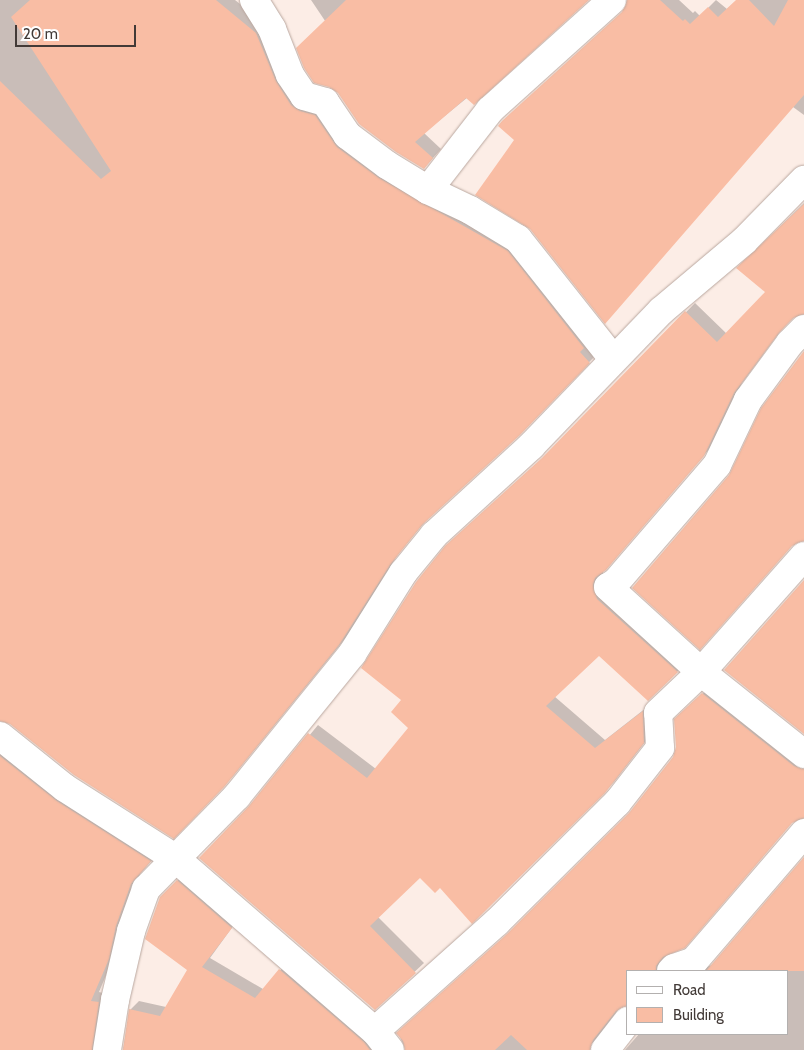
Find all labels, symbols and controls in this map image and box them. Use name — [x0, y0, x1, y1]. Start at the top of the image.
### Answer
scale bar — [18, 15, 139, 47]
text: 20 m — [23, 25, 58, 43]
legend — [626, 970, 789, 1035]
text: Road — [673, 981, 706, 999]
text: Building — [673, 1006, 724, 1024]

